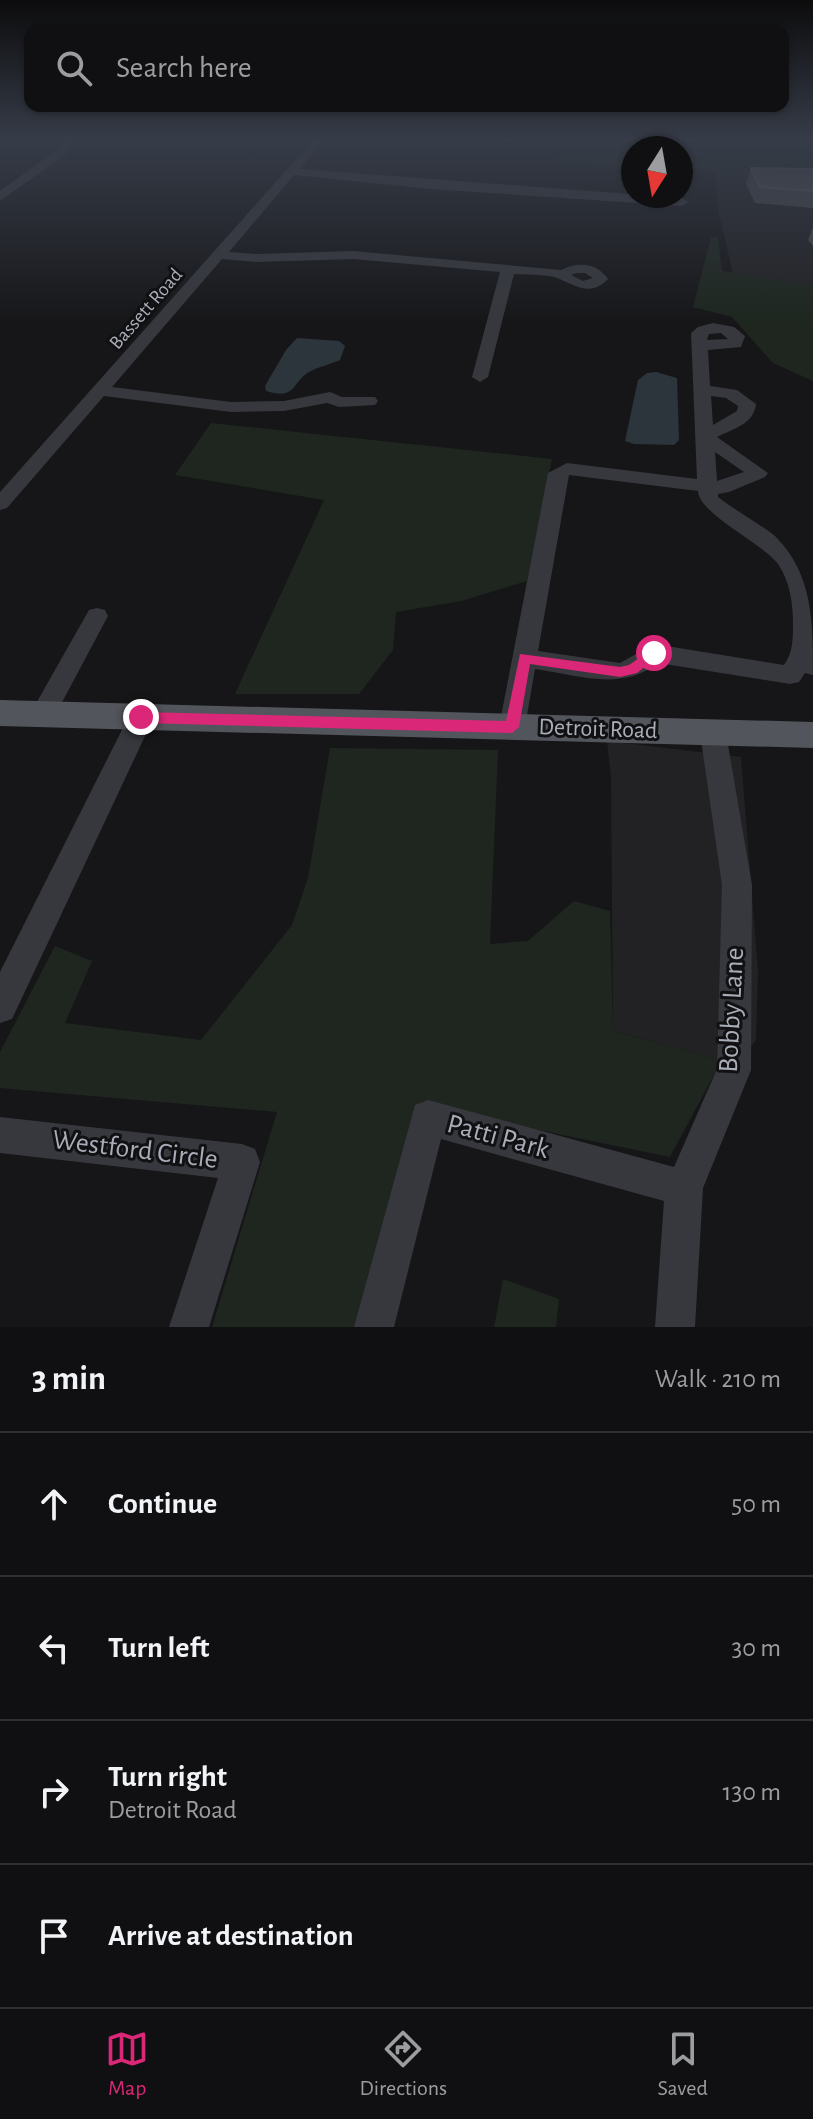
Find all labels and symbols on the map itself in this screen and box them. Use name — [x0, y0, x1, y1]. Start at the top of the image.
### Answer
north arrow — [621, 136, 693, 208]
street label: Bassett Road — [106, 265, 186, 353]
route start — [636, 635, 672, 671]
route end — [123, 699, 159, 735]
street label: Detroit Road — [538, 715, 658, 743]
street label: Bobby Lane — [715, 947, 749, 1073]
street label: Patti Park — [444, 1110, 552, 1164]
street label: Westford Circle — [51, 1126, 219, 1174]

